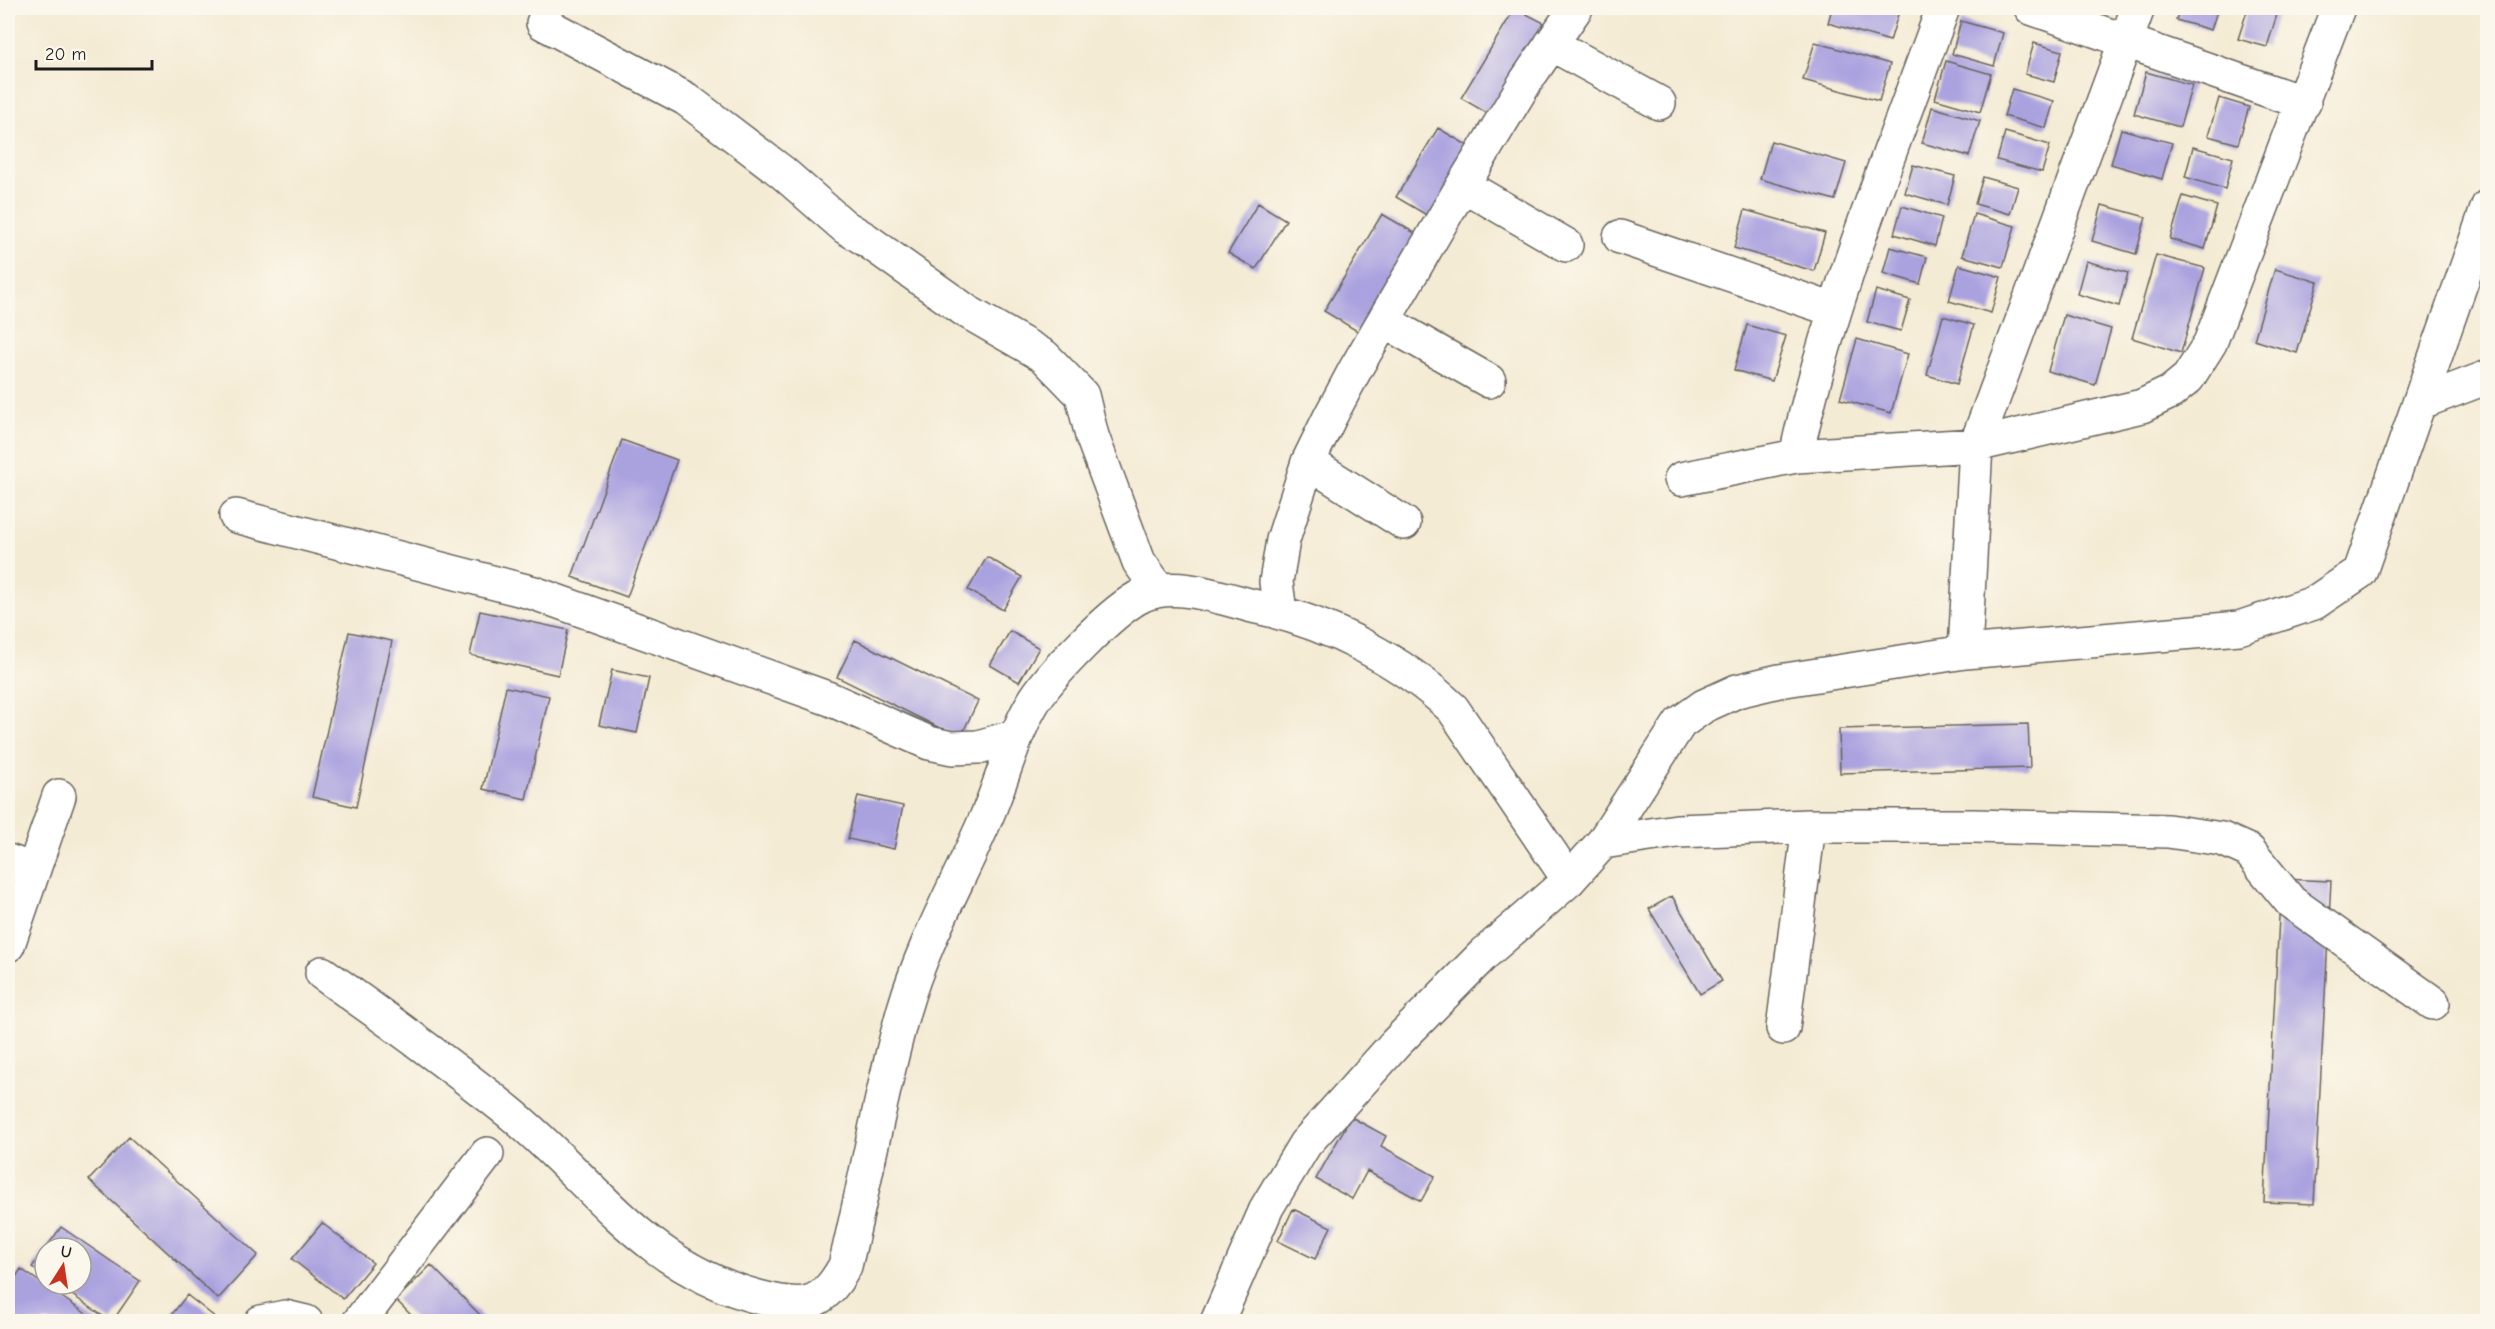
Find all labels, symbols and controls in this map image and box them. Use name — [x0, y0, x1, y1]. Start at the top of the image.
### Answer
scale bar — [36, 33, 152, 71]
text: 20 m — [45, 44, 86, 65]
north arrow — [33, 1236, 93, 1296]
text: U — [59, 1242, 73, 1262]

